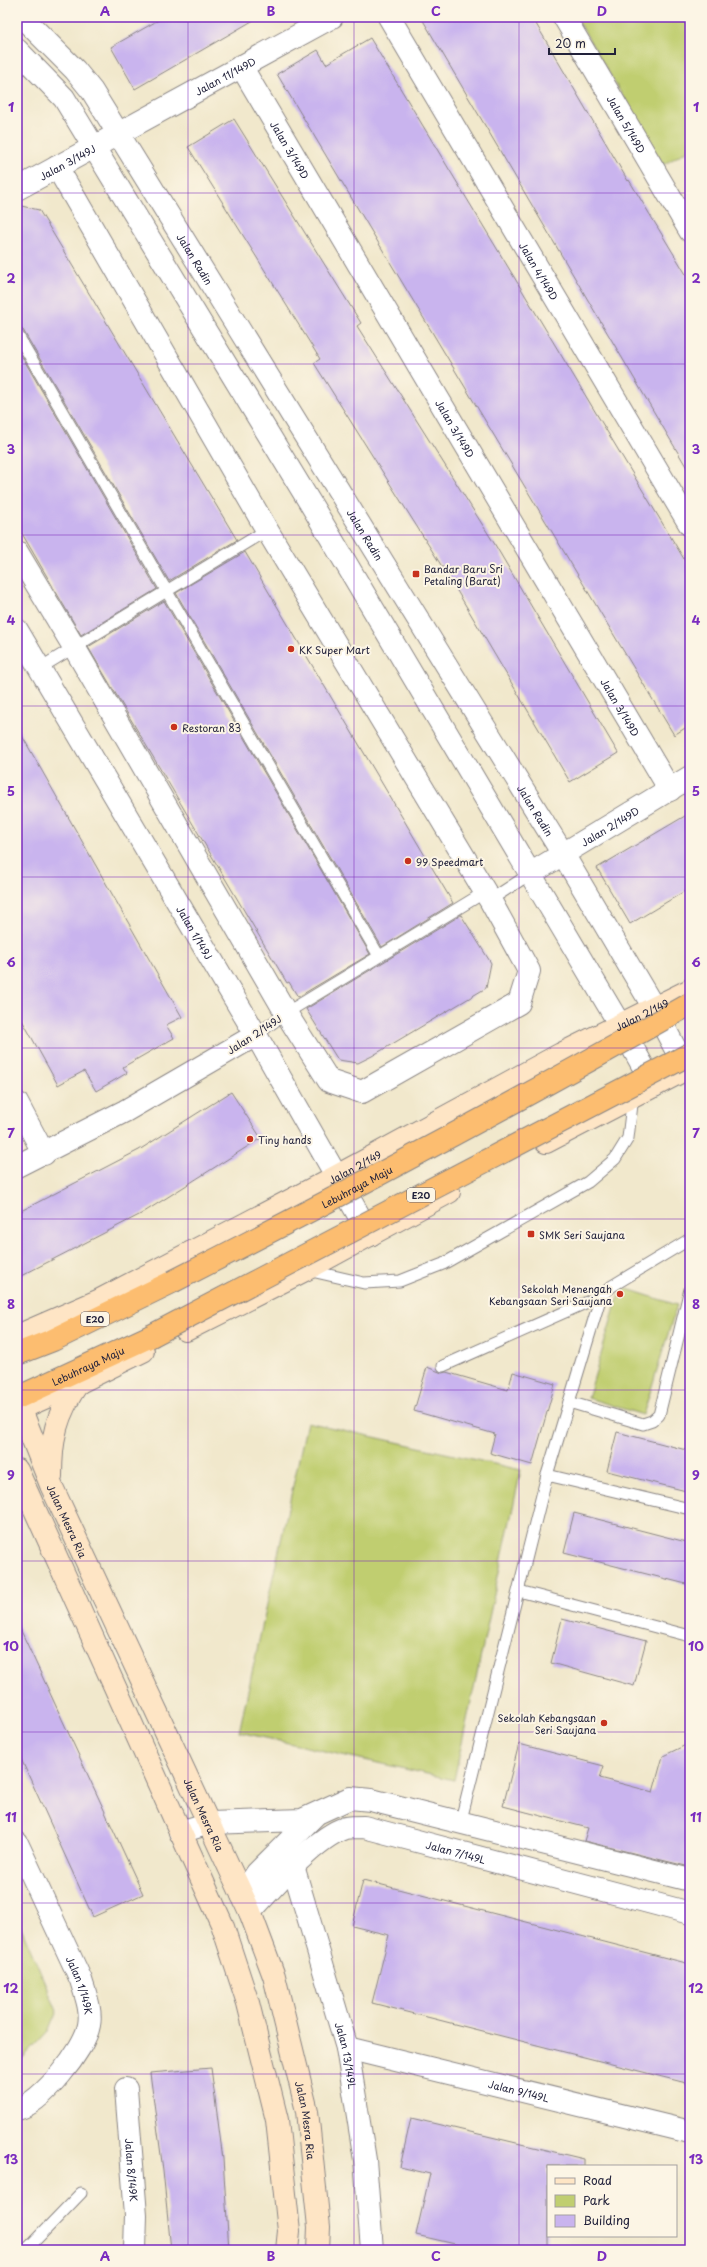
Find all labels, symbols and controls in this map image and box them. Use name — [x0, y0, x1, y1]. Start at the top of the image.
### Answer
text: A — [100, 1, 110, 20]
text: B — [267, 1, 276, 20]
text: C — [431, 1, 441, 20]
text: D — [597, 1, 607, 20]
scale bar — [549, 30, 615, 56]
text: 20 m — [555, 34, 586, 52]
street label: Jalan 11/149D — [192, 53, 258, 98]
street label: Jalan 5/149D — [604, 92, 650, 156]
text: 1 — [8, 97, 14, 116]
text: 1 — [693, 97, 699, 116]
street label: Jalan 3/149D — [267, 118, 314, 181]
street label: Jalan 3/149J — [36, 140, 98, 183]
street label: Jalan Radin — [174, 230, 217, 287]
street label: Jalan 4/149D — [516, 239, 563, 303]
text: 2 — [6, 268, 16, 287]
text: 2 — [691, 268, 701, 287]
street label: Jalan 3/149D — [433, 396, 479, 460]
text: 3 — [7, 439, 16, 458]
text: 3 — [692, 439, 701, 458]
street label: Jalan Radin — [344, 506, 387, 563]
place label: Bandar Baru Sri Petaling (Barat) — [424, 561, 503, 588]
marker: Bandar Baru Sri Petaling (Barat) — [411, 569, 421, 579]
text: 4 — [7, 610, 16, 629]
text: 4 — [692, 610, 701, 629]
place label: KK Super Mart — [299, 642, 370, 657]
marker: KK Super Mart — [286, 644, 296, 654]
street label: Jalan 3/149D — [598, 675, 644, 739]
place label: Restoran 83 — [182, 720, 241, 735]
marker: Restoran 83 — [169, 722, 179, 732]
text: 5 — [7, 781, 15, 800]
text: 5 — [692, 781, 700, 800]
street label: Jalan Radin — [514, 782, 557, 839]
street label: Jalan 2/149D — [578, 802, 642, 849]
place label: 99 Speedmart — [416, 854, 483, 869]
marker: 99 Speedmart — [403, 856, 413, 866]
street label: Jalan 1/149J — [174, 903, 217, 962]
text: 6 — [6, 952, 16, 971]
text: 6 — [691, 952, 701, 971]
street label: Jalan 2/149 — [612, 994, 671, 1034]
street label: Jalan 2/149J — [224, 1011, 284, 1057]
text: 7 — [7, 1123, 15, 1142]
text: 7 — [692, 1123, 700, 1142]
place label: Tiny hands — [258, 1132, 312, 1147]
marker: Tiny hands — [245, 1134, 255, 1144]
street label: Jalan 2/149 — [326, 1146, 384, 1187]
street label: Lebuhraya Maju — [318, 1161, 395, 1211]
road number: E20 — [407, 1188, 435, 1202]
place label: SMK Seri Saujana — [539, 1227, 626, 1242]
marker: SMK Seri Saujana — [526, 1229, 536, 1239]
place label: Sekolah Menengah Kebangsaan Seri Saujana — [489, 1281, 613, 1308]
marker: Sekolah Menengah Kebangsaan Seri Saujana — [615, 1289, 625, 1299]
text: 8 — [7, 1294, 15, 1313]
text: 8 — [692, 1294, 700, 1313]
road number: E20 — [81, 1312, 109, 1326]
street label: Lebuhraya Maju — [49, 1342, 127, 1389]
text: 9 — [7, 1465, 15, 1484]
text: 9 — [692, 1465, 700, 1484]
street label: Jalan Mesra Ria — [44, 1482, 92, 1561]
text: 10 — [3, 1636, 19, 1655]
text: 10 — [688, 1636, 704, 1655]
place label: Sekolah Kebangsaan Seri Saujana — [497, 1710, 597, 1737]
marker: Sekolah Kebangsaan Seri Saujana — [599, 1718, 609, 1728]
street label: Jalan Mesra Ria — [181, 1775, 228, 1854]
text: 11 — [5, 1807, 17, 1826]
text: 11 — [690, 1807, 702, 1826]
street label: Jalan 7/149L — [424, 1836, 488, 1866]
street label: Jalan 1/149K — [63, 1953, 97, 2016]
text: 12 — [3, 1978, 19, 1997]
text: 12 — [688, 1978, 704, 1997]
street label: Jalan 13/149L — [332, 2020, 361, 2090]
street label: Jalan 9/149L — [487, 2075, 551, 2105]
street label: Jalan Mesra Ria — [292, 2079, 320, 2161]
street label: Jalan 8/149K — [122, 2137, 142, 2202]
text: 13 — [4, 2149, 19, 2168]
text: 13 — [689, 2149, 704, 2168]
legend — [547, 2165, 677, 2237]
text: Road — [583, 2171, 612, 2189]
text: Park — [583, 2191, 610, 2209]
text: Building — [583, 2211, 630, 2229]
text: A — [100, 2246, 110, 2265]
text: B — [267, 2246, 276, 2265]
text: C — [431, 2246, 441, 2265]
text: D — [597, 2246, 607, 2265]

